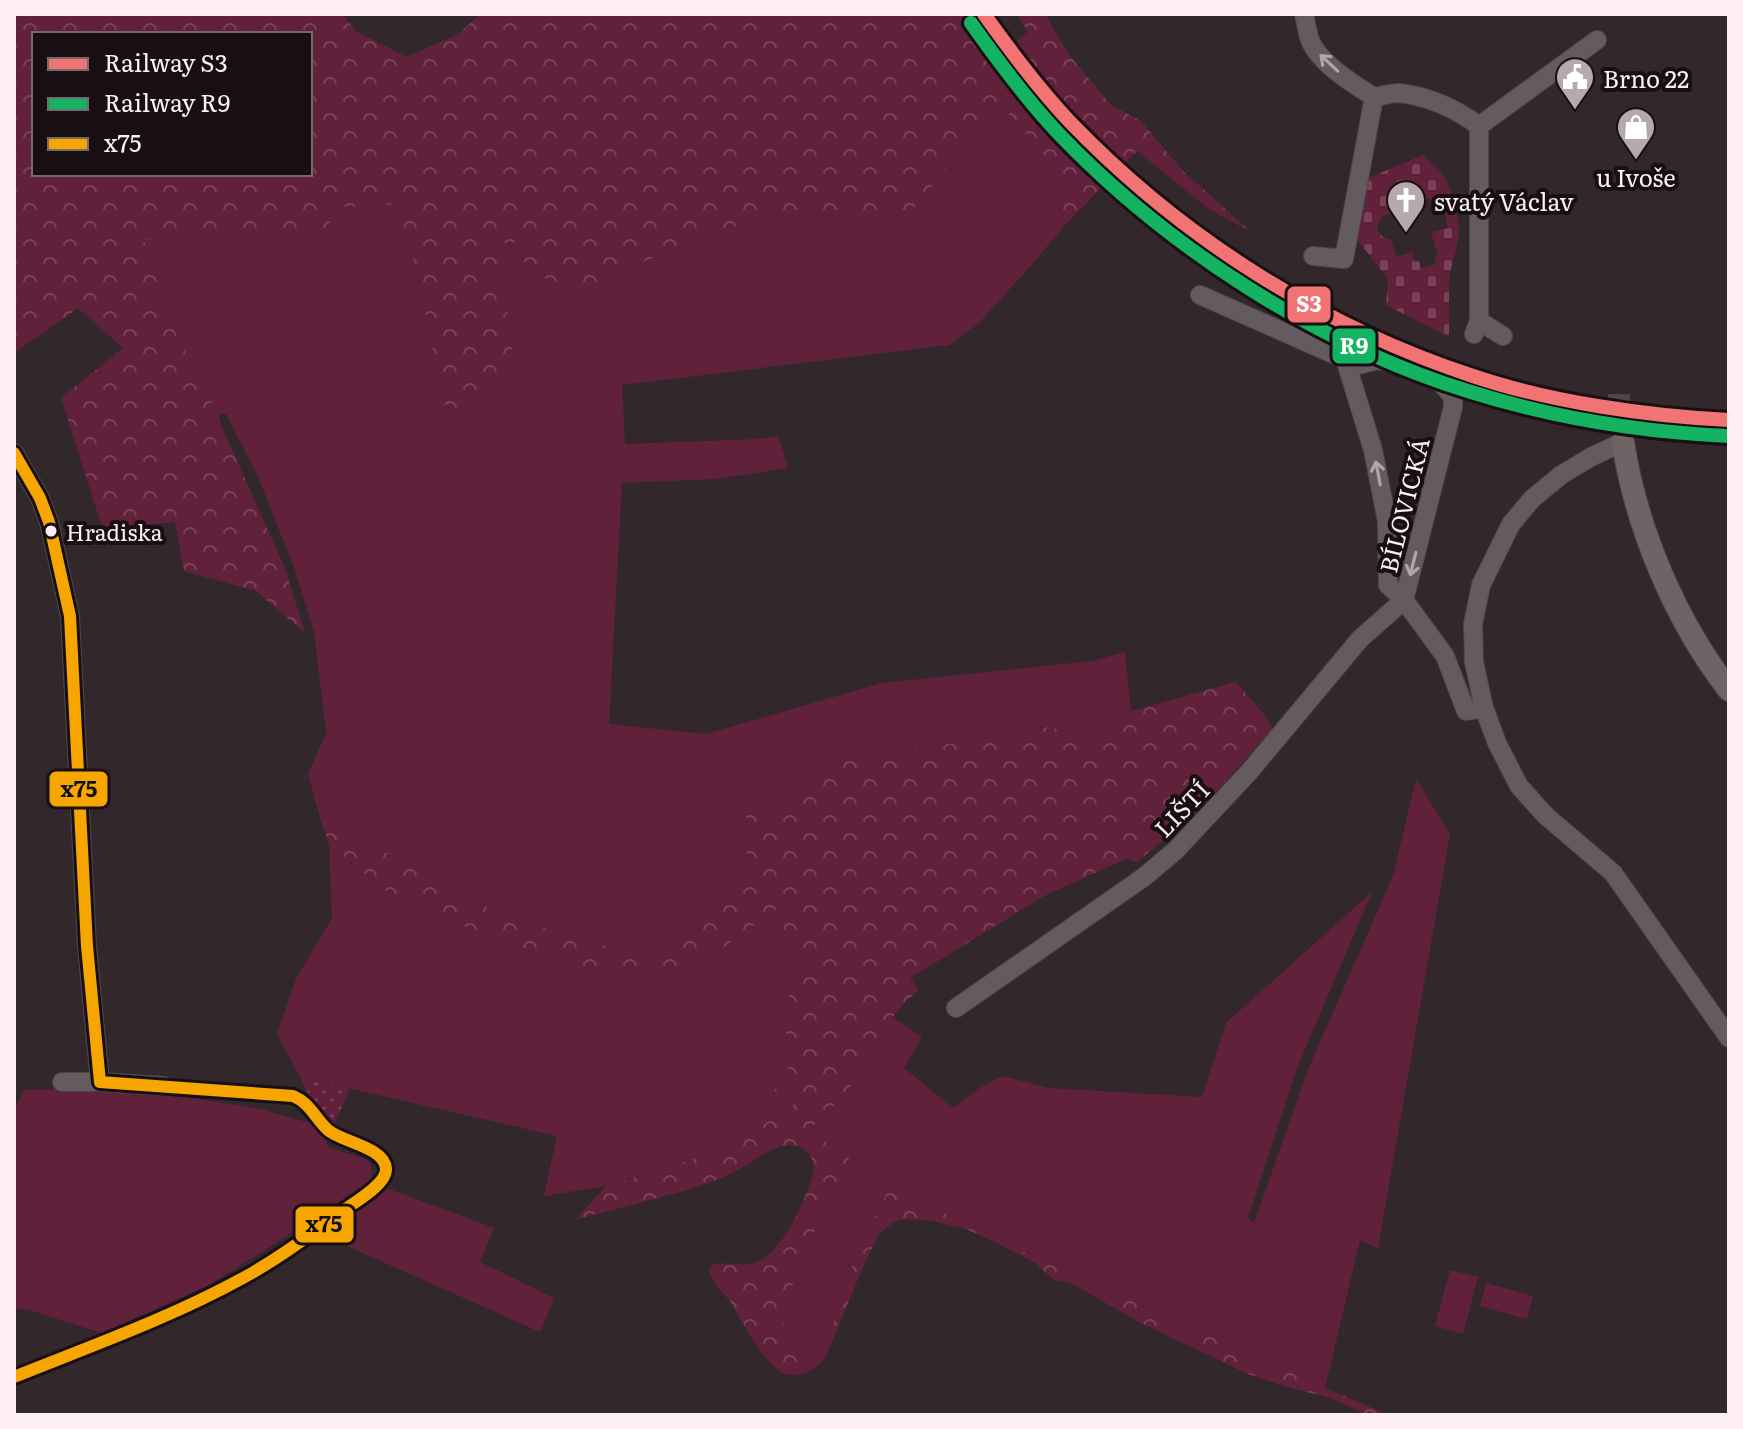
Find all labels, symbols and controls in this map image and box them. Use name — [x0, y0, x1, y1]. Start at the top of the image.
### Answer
legend — [32, 32, 312, 176]
text: Railway S3 — [104, 44, 228, 79]
one-way arrow — [1319, 54, 1340, 73]
public building icon: Brno 22 — [1554, 56, 1596, 111]
place label: Brno 22 — [1603, 60, 1689, 95]
text: Railway R9 — [104, 84, 230, 119]
shop icon: u Ivoše — [1615, 106, 1657, 161]
text: x75 — [104, 124, 141, 159]
place label: u Ivoše — [1596, 159, 1676, 194]
church icon: svatý Václav — [1385, 179, 1427, 234]
place label: svatý Václav — [1434, 183, 1574, 218]
line badge: S3 — [1286, 285, 1332, 324]
text: S3 — [1296, 286, 1322, 319]
line badge: R9 — [1331, 327, 1377, 365]
text: R9 — [1339, 328, 1369, 361]
street label: BÍLOVICKÁ — [1369, 433, 1437, 576]
one-way arrow — [1369, 461, 1384, 487]
place label: Hradiska — [66, 515, 163, 548]
marker: Hradiska — [43, 523, 59, 539]
one-way arrow — [1404, 551, 1419, 577]
line badge: x75 — [48, 770, 109, 808]
text: x75 — [61, 771, 97, 804]
street label: LIŠTÍ — [1145, 772, 1217, 844]
line badge: x75 — [294, 1205, 355, 1244]
text: x75 — [306, 1206, 342, 1239]

